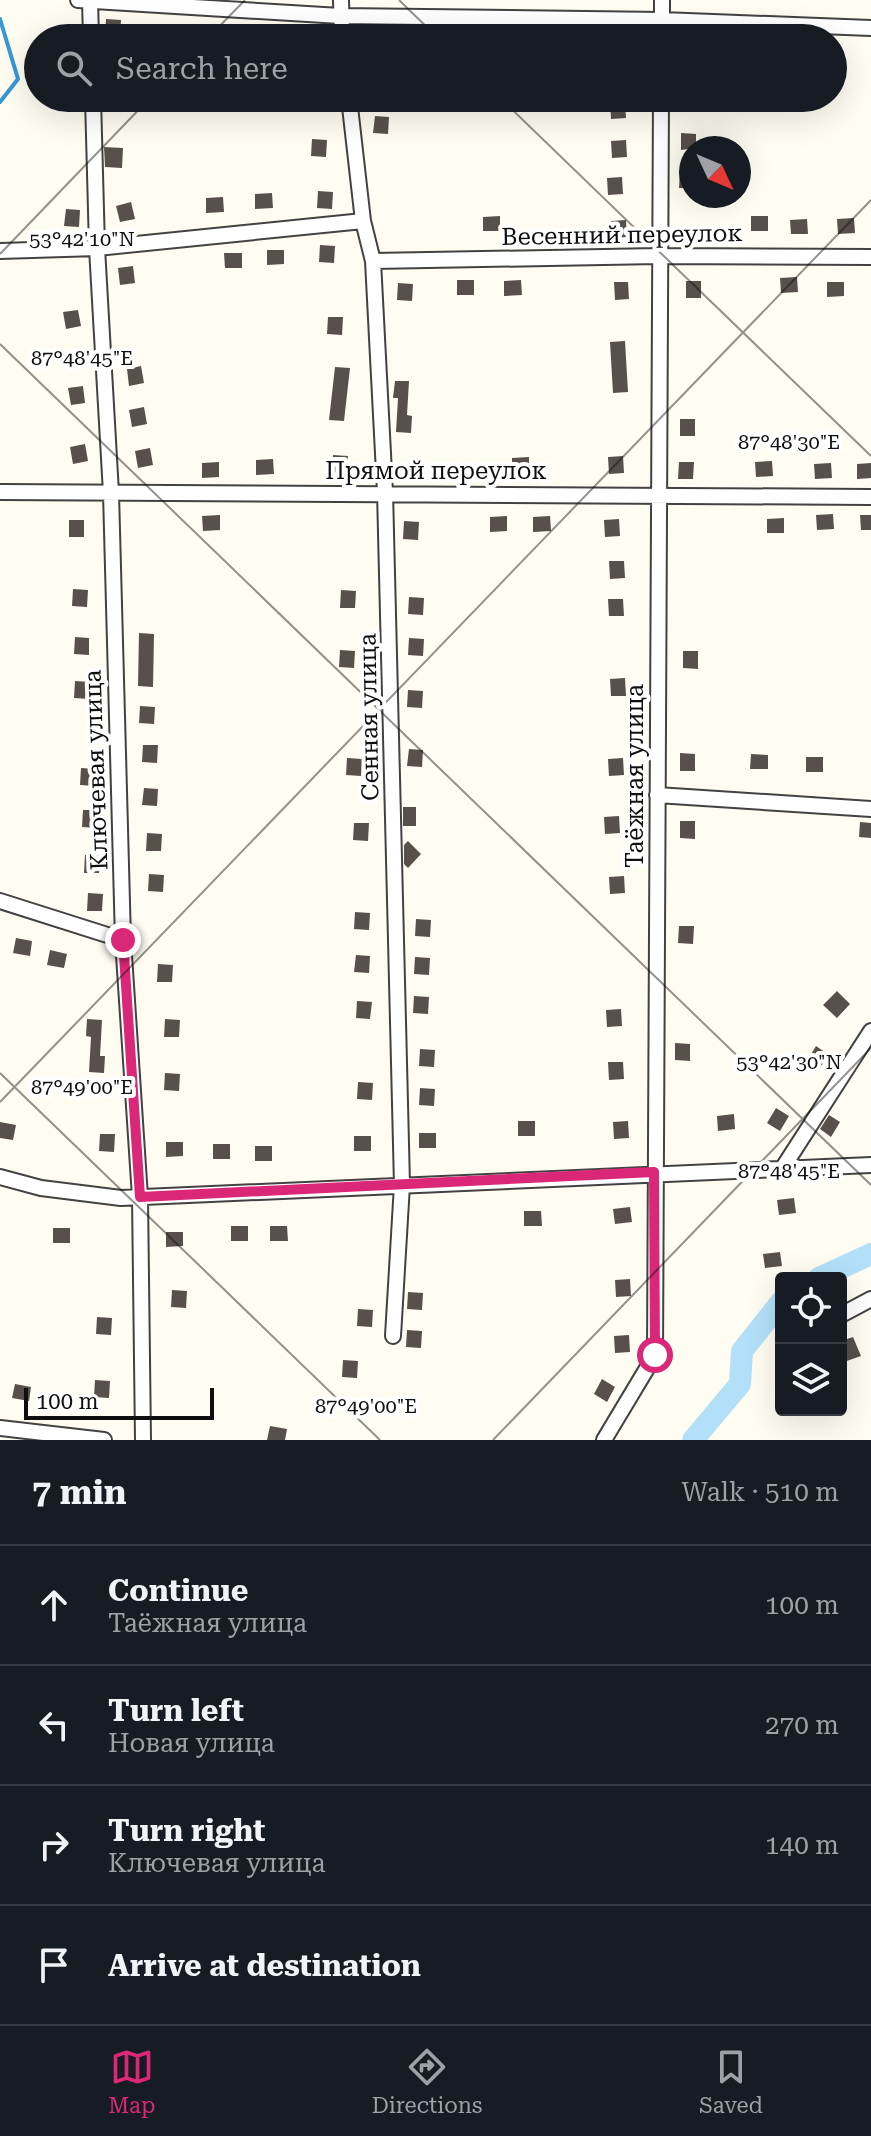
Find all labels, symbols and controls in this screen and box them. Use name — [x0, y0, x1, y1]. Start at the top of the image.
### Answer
search box — [24, 24, 847, 112]
icon: search — [52, 46, 96, 90]
text: Search here — [116, 51, 288, 86]
north arrow — [679, 136, 751, 208]
street label: Весенний переулок — [501, 219, 743, 251]
text: 53°42'10"N — [29, 227, 135, 251]
text: 87°48'45"E — [31, 346, 133, 370]
text: 87°48'30"E — [738, 430, 840, 454]
street label: Прямой переулок — [325, 457, 547, 485]
street label: Сенная улица — [354, 633, 384, 801]
street label: Ключевая улица — [79, 669, 113, 871]
street label: Таёжная улица — [621, 684, 649, 868]
route end — [105, 922, 141, 958]
text: 53°42'30"N — [736, 1050, 842, 1074]
text: 87°49'00"E — [31, 1075, 133, 1099]
text: 87°48'45"E — [738, 1159, 840, 1183]
map controls — [775, 1272, 847, 1416]
button: locate — [775, 1272, 847, 1344]
route start — [637, 1337, 673, 1373]
button: layers — [775, 1344, 847, 1416]
scale bar — [24, 1384, 214, 1420]
text: 100 m — [36, 1389, 99, 1414]
text: 87°49'00"E — [315, 1394, 417, 1418]
text: 7 min — [32, 1472, 127, 1512]
text: Walk · 510 m — [681, 1477, 839, 1507]
text: Continue — [108, 1573, 248, 1608]
icon: ahead — [32, 1583, 76, 1627]
text: 100 m — [765, 1590, 839, 1620]
text: Таёжная улица — [108, 1608, 307, 1638]
text: Turn left — [108, 1693, 244, 1728]
icon: left — [32, 1703, 76, 1747]
text: 270 m — [765, 1710, 839, 1740]
text: Новая улица — [108, 1728, 275, 1758]
text: Turn right — [108, 1813, 265, 1848]
icon: right — [32, 1823, 76, 1867]
text: 140 m — [765, 1830, 839, 1860]
text: Ключевая улица — [108, 1848, 326, 1878]
icon: arrive — [32, 1943, 76, 1987]
text: Arrive at destination — [108, 1948, 421, 1983]
tab: Map — [108, 2045, 155, 2118]
tab: Directions — [372, 2045, 482, 2118]
tab: Saved — [699, 2045, 763, 2118]

